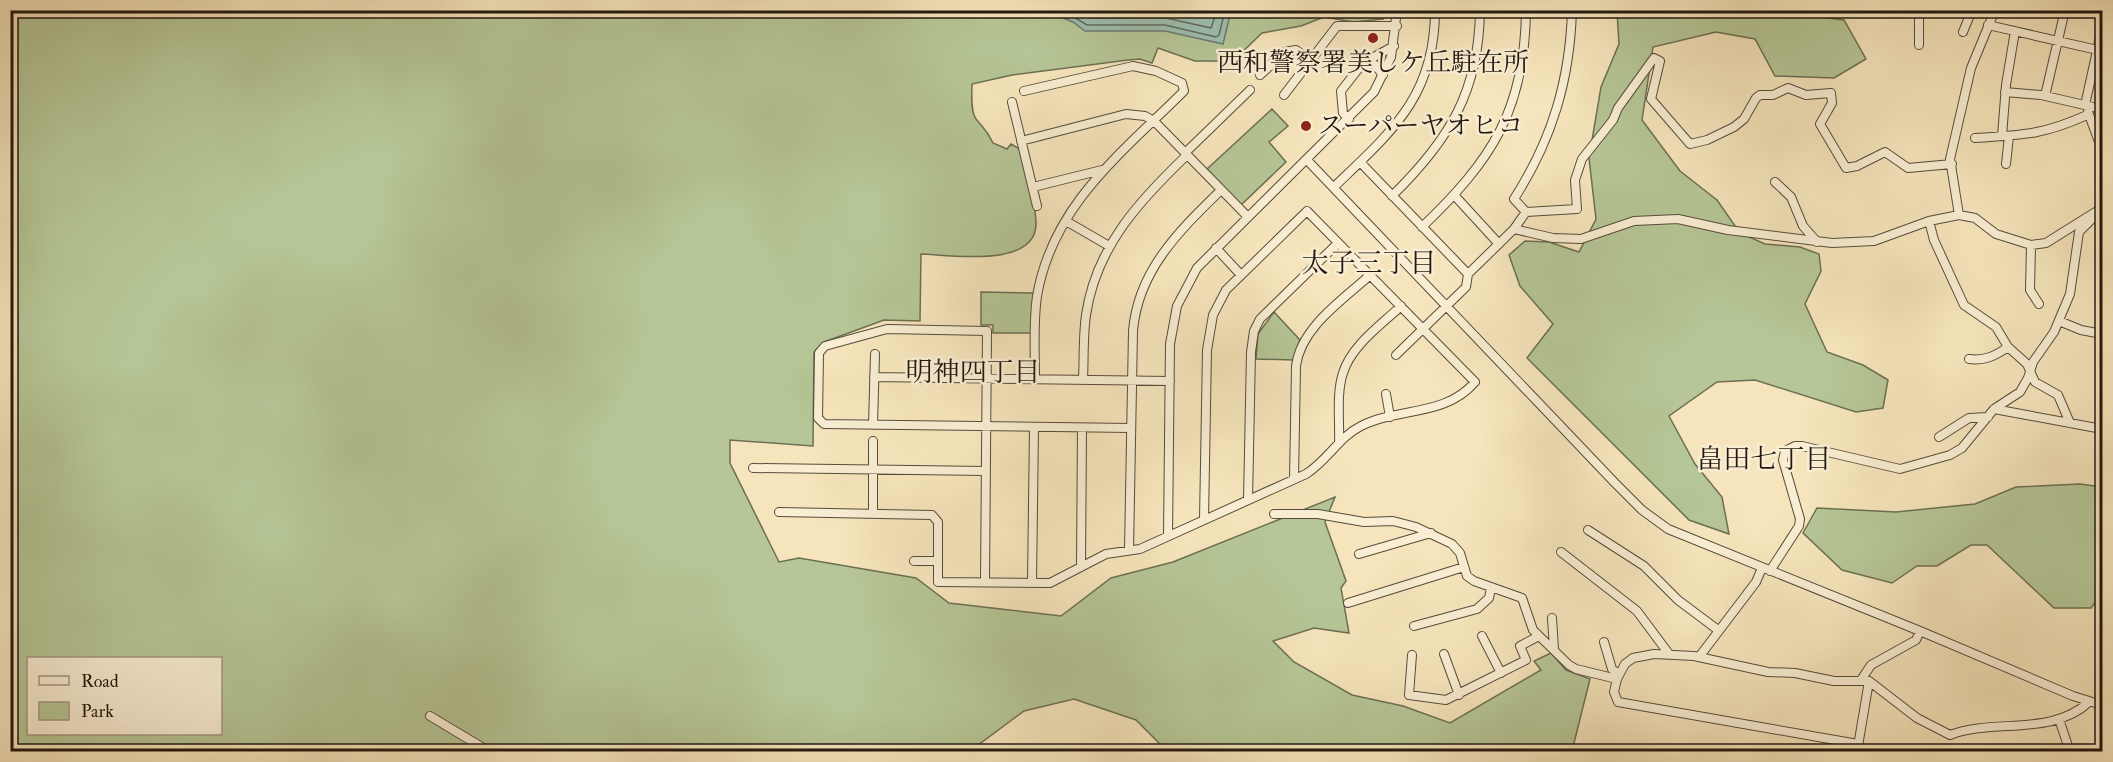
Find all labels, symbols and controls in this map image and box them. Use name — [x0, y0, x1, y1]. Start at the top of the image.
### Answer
marker: 西和警察署美しケ丘駐在所 — [1366, 31, 1380, 45]
place label: 西和警察署美しケ丘駐在所 — [1217, 47, 1529, 79]
place label: スーパーヤオヒコ — [1318, 110, 1523, 142]
marker: スーパーヤオヒコ — [1299, 119, 1313, 133]
district label: 太子三丁目 — [1302, 247, 1437, 280]
district label: 明神四丁目 — [906, 356, 1041, 389]
district label: 畠田七丁目 — [1697, 443, 1832, 476]
legend — [27, 657, 222, 735]
text: Road — [81, 670, 119, 693]
text: Park — [81, 700, 114, 723]

